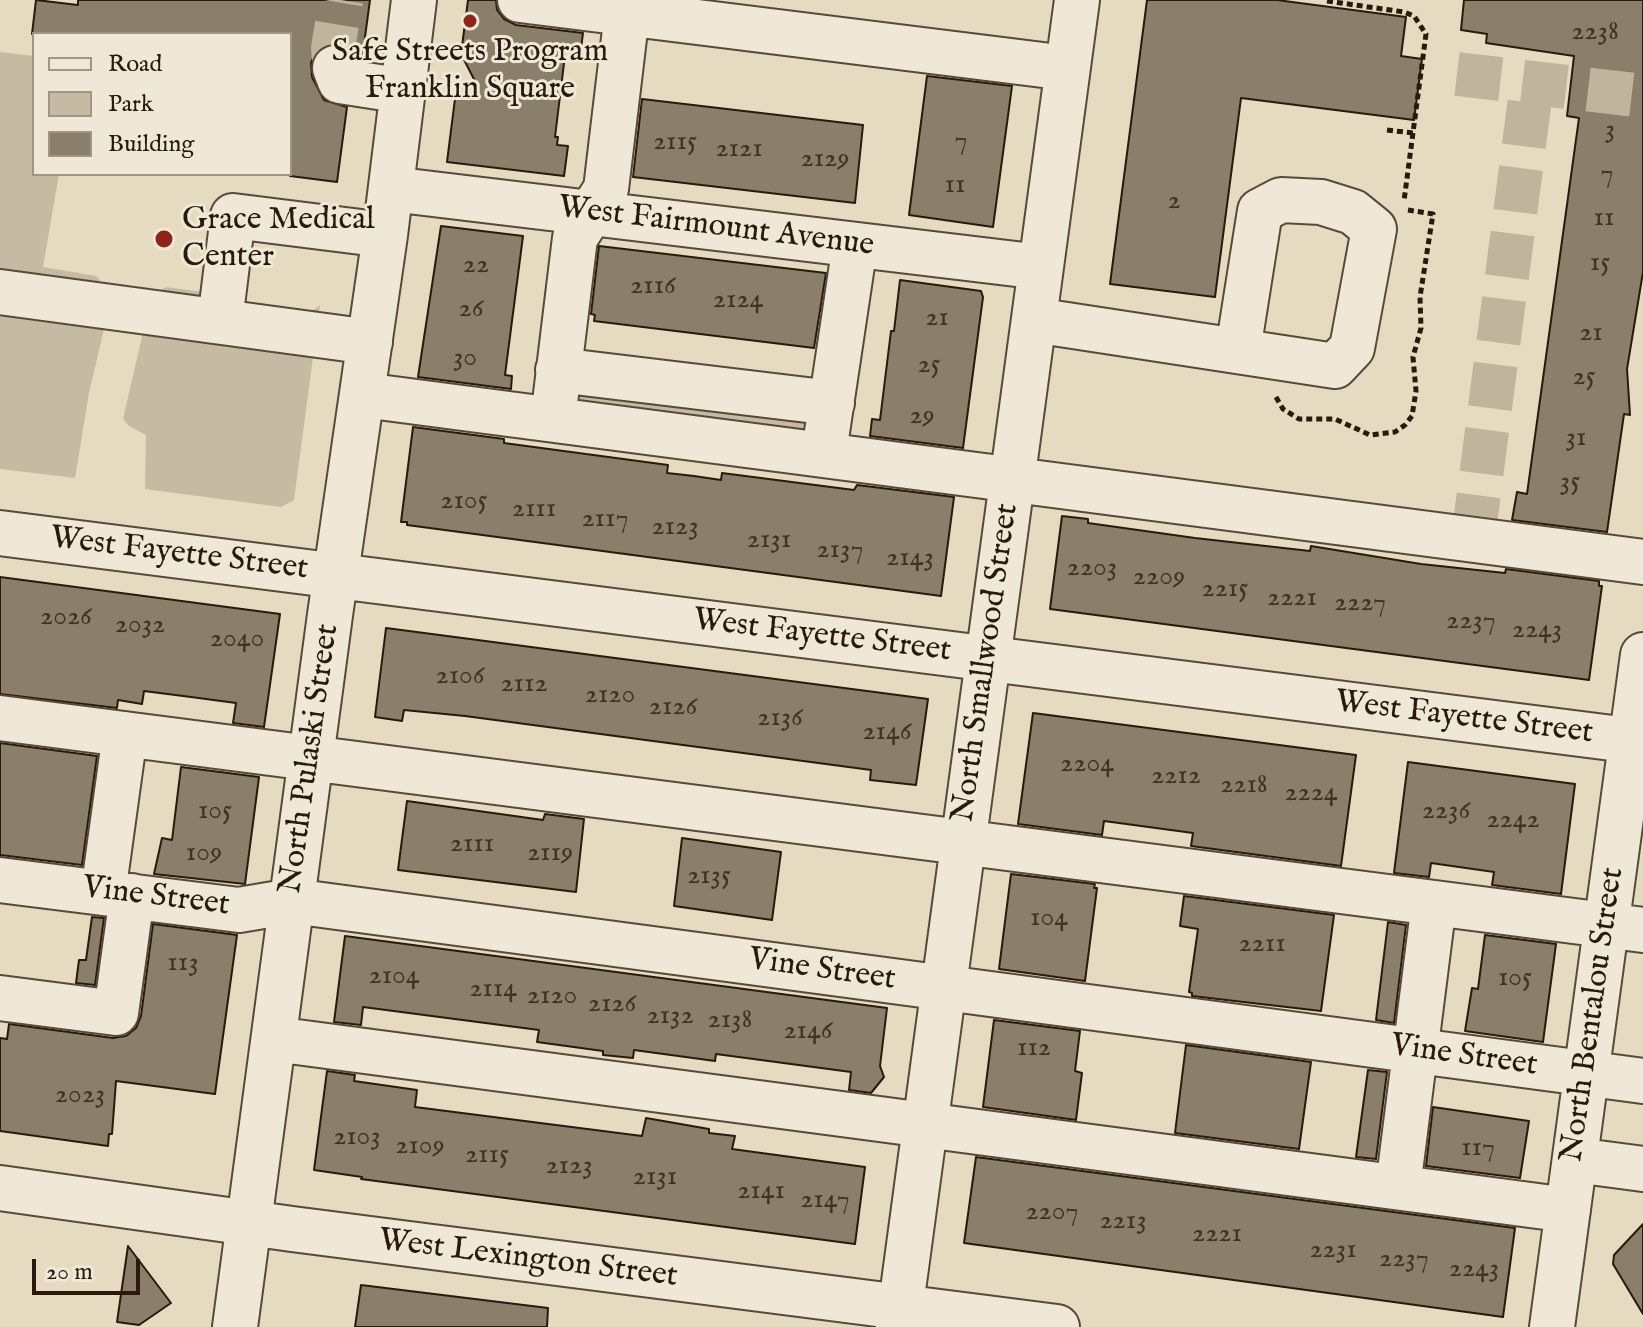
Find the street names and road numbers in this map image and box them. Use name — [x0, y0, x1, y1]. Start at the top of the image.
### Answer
street label: West Fairmount Avenue — [556, 190, 876, 266]
street label: North Smallwood Street — [946, 501, 1028, 825]
street label: West Fayette Street — [48, 520, 310, 590]
street label: West Fayette Street — [691, 602, 953, 672]
street label: North Pulaski Street — [273, 622, 349, 896]
street label: West Fayette Street — [1333, 684, 1595, 754]
street label: North Bentalou Street — [1554, 865, 1634, 1165]
street label: Vine Street — [80, 870, 232, 926]
street label: Vine Street — [746, 942, 898, 1000]
street label: Vine Street — [1388, 1028, 1540, 1086]
street label: West Lexington Street — [376, 1223, 680, 1297]

